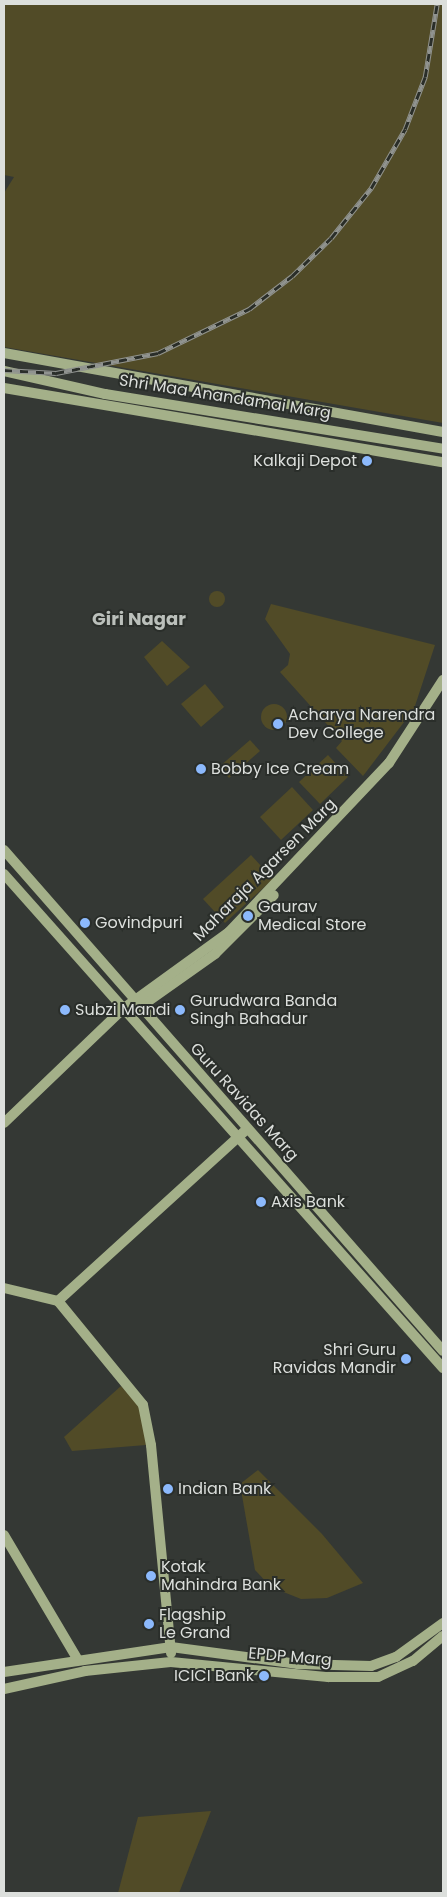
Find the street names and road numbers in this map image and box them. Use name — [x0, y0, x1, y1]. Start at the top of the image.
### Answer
street label: Shri Maa Anandamai Marg — [118, 371, 332, 423]
street label: Maharaja Agarsen Marg — [190, 795, 340, 945]
street label: Guru Ravidas Marg — [186, 1039, 302, 1165]
street label: EPDP Marg — [247, 1644, 333, 1670]

